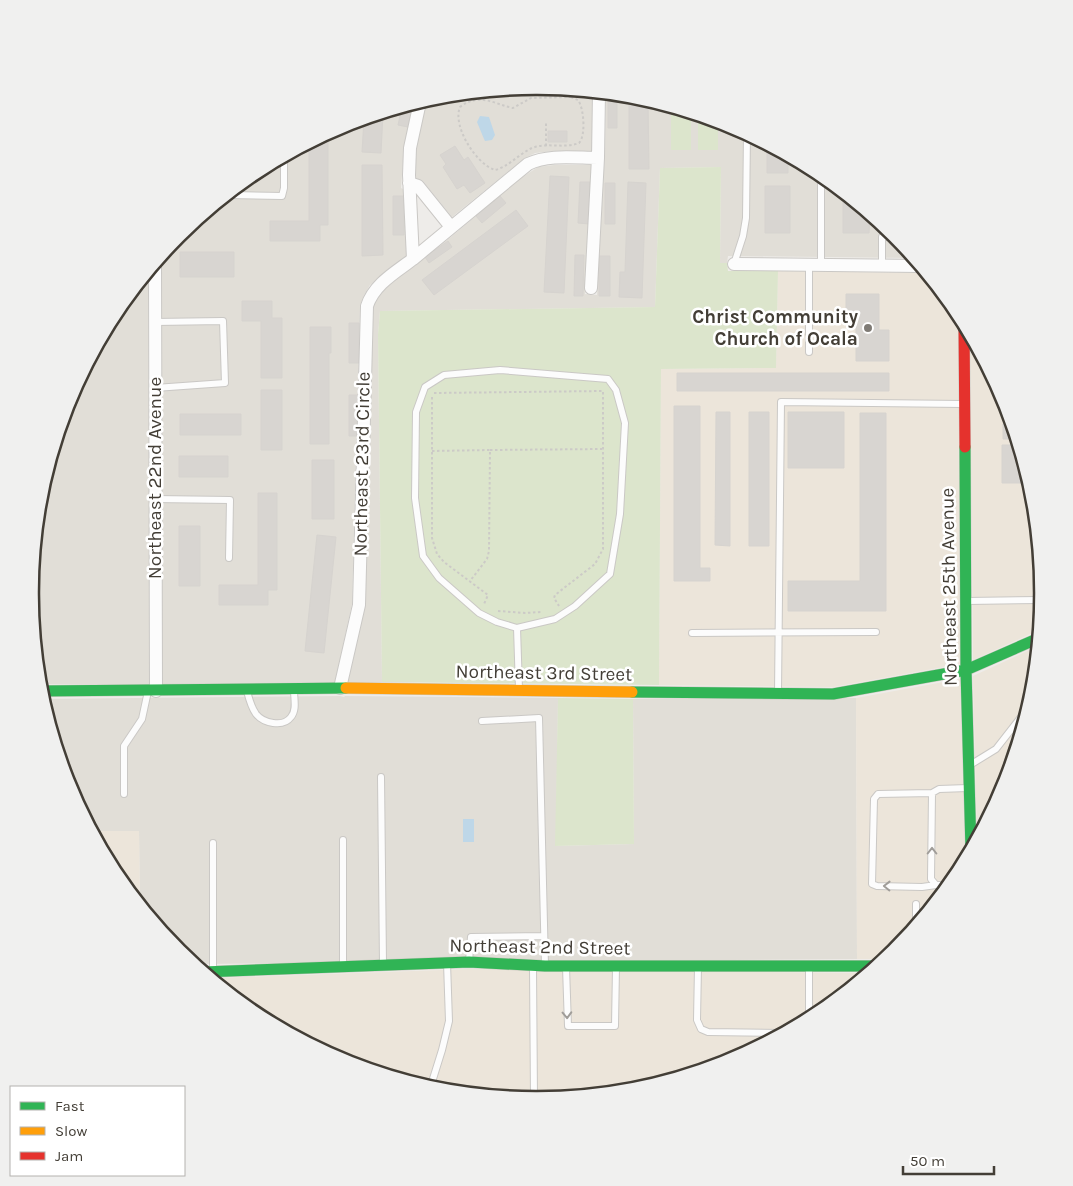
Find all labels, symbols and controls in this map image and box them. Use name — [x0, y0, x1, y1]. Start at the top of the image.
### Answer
place label: Christ Community Church of Ocala — [692, 306, 858, 350]
marker: Christ Community Church of Ocala — [862, 322, 874, 334]
street label: Northeast 23rd Circle — [349, 371, 375, 557]
street label: Northeast 22nd Avenue — [144, 377, 166, 579]
street label: Northeast 25th Avenue — [936, 488, 962, 686]
street label: Northeast 3rd Street — [455, 660, 633, 686]
one-way arrow — [927, 847, 937, 854]
one-way arrow — [883, 881, 890, 891]
street label: Northeast 2nd Street — [449, 934, 631, 960]
one-way arrow — [562, 1011, 573, 1019]
legend — [10, 1086, 185, 1176]
text: Fast — [55, 1097, 85, 1115]
text: Slow — [55, 1122, 87, 1140]
scale bar — [903, 1144, 994, 1176]
text: Jam — [55, 1147, 83, 1165]
text: 50 m — [910, 1152, 945, 1170]

